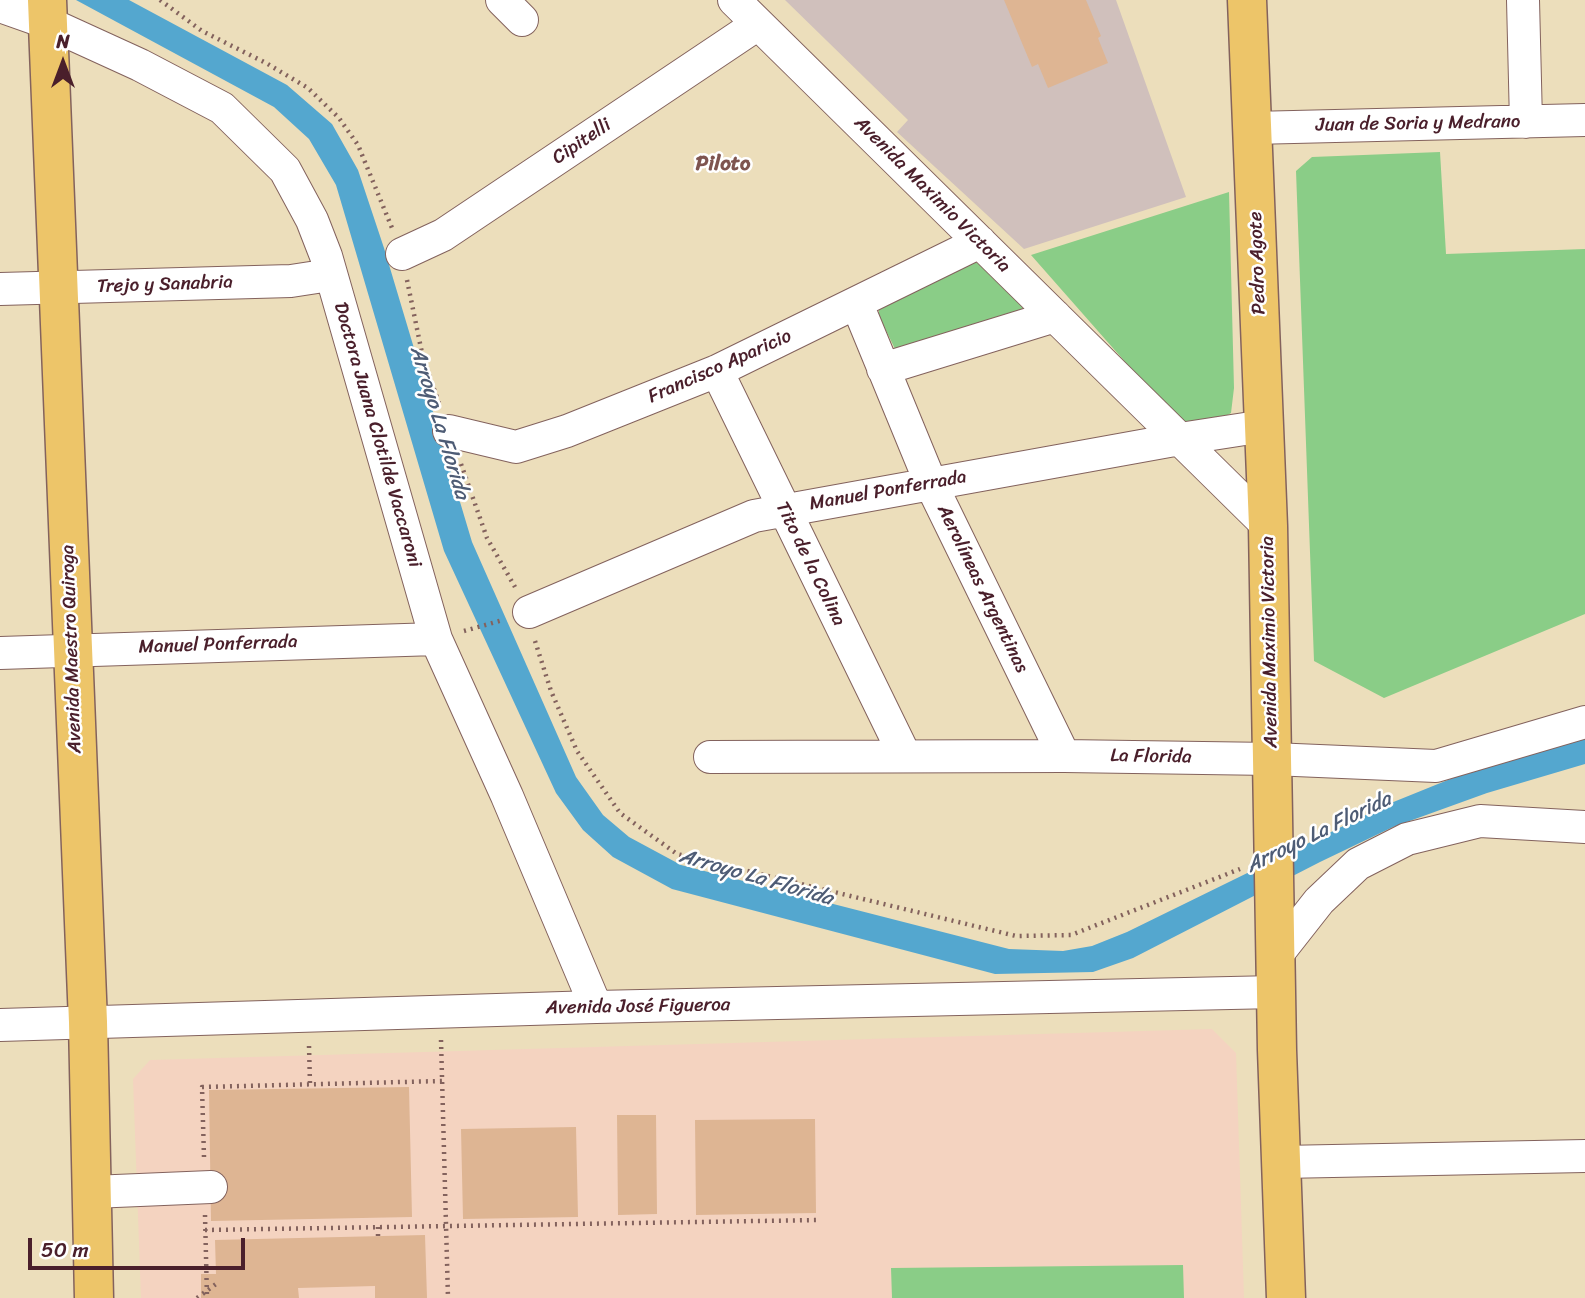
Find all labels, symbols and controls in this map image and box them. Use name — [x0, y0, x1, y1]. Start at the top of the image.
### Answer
text: N — [56, 25, 70, 58]
north arrow — [28, 28, 98, 98]
street label: Juan de Soria y Medrano — [1315, 111, 1521, 137]
street label: Avenida Maximio Victoria — [849, 112, 1015, 278]
street label: Cipitelli — [548, 114, 616, 170]
district label: Piloto — [696, 152, 750, 178]
street label: Pedro Agote — [1245, 211, 1271, 315]
street label: Trejo y Sanabria — [97, 271, 233, 299]
street label: Doctora Juana Clotilde Vaccaroni — [328, 300, 426, 570]
street label: Francisco Aparicio — [645, 325, 795, 409]
water label: Arroyo La Florida — [404, 344, 474, 502]
street label: Manuel Ponferrada — [808, 466, 968, 516]
street label: Tito de la Colina — [770, 498, 850, 630]
street label: Aerolíneas Argentinas — [931, 501, 1033, 677]
street label: Avenida Maximio Victoria — [1257, 536, 1283, 748]
street label: Avenida Maestro Quiroga — [57, 544, 87, 754]
street label: Manuel Ponferrada — [138, 631, 298, 659]
street label: La Florida — [1110, 745, 1192, 769]
water label: Arroyo La Florida — [1242, 787, 1396, 879]
water label: Arroyo La Florida — [676, 844, 836, 912]
street label: Avenida José Figueroa — [546, 994, 730, 1020]
scale bar — [32, 1224, 248, 1268]
text: 50 m — [41, 1231, 89, 1269]

